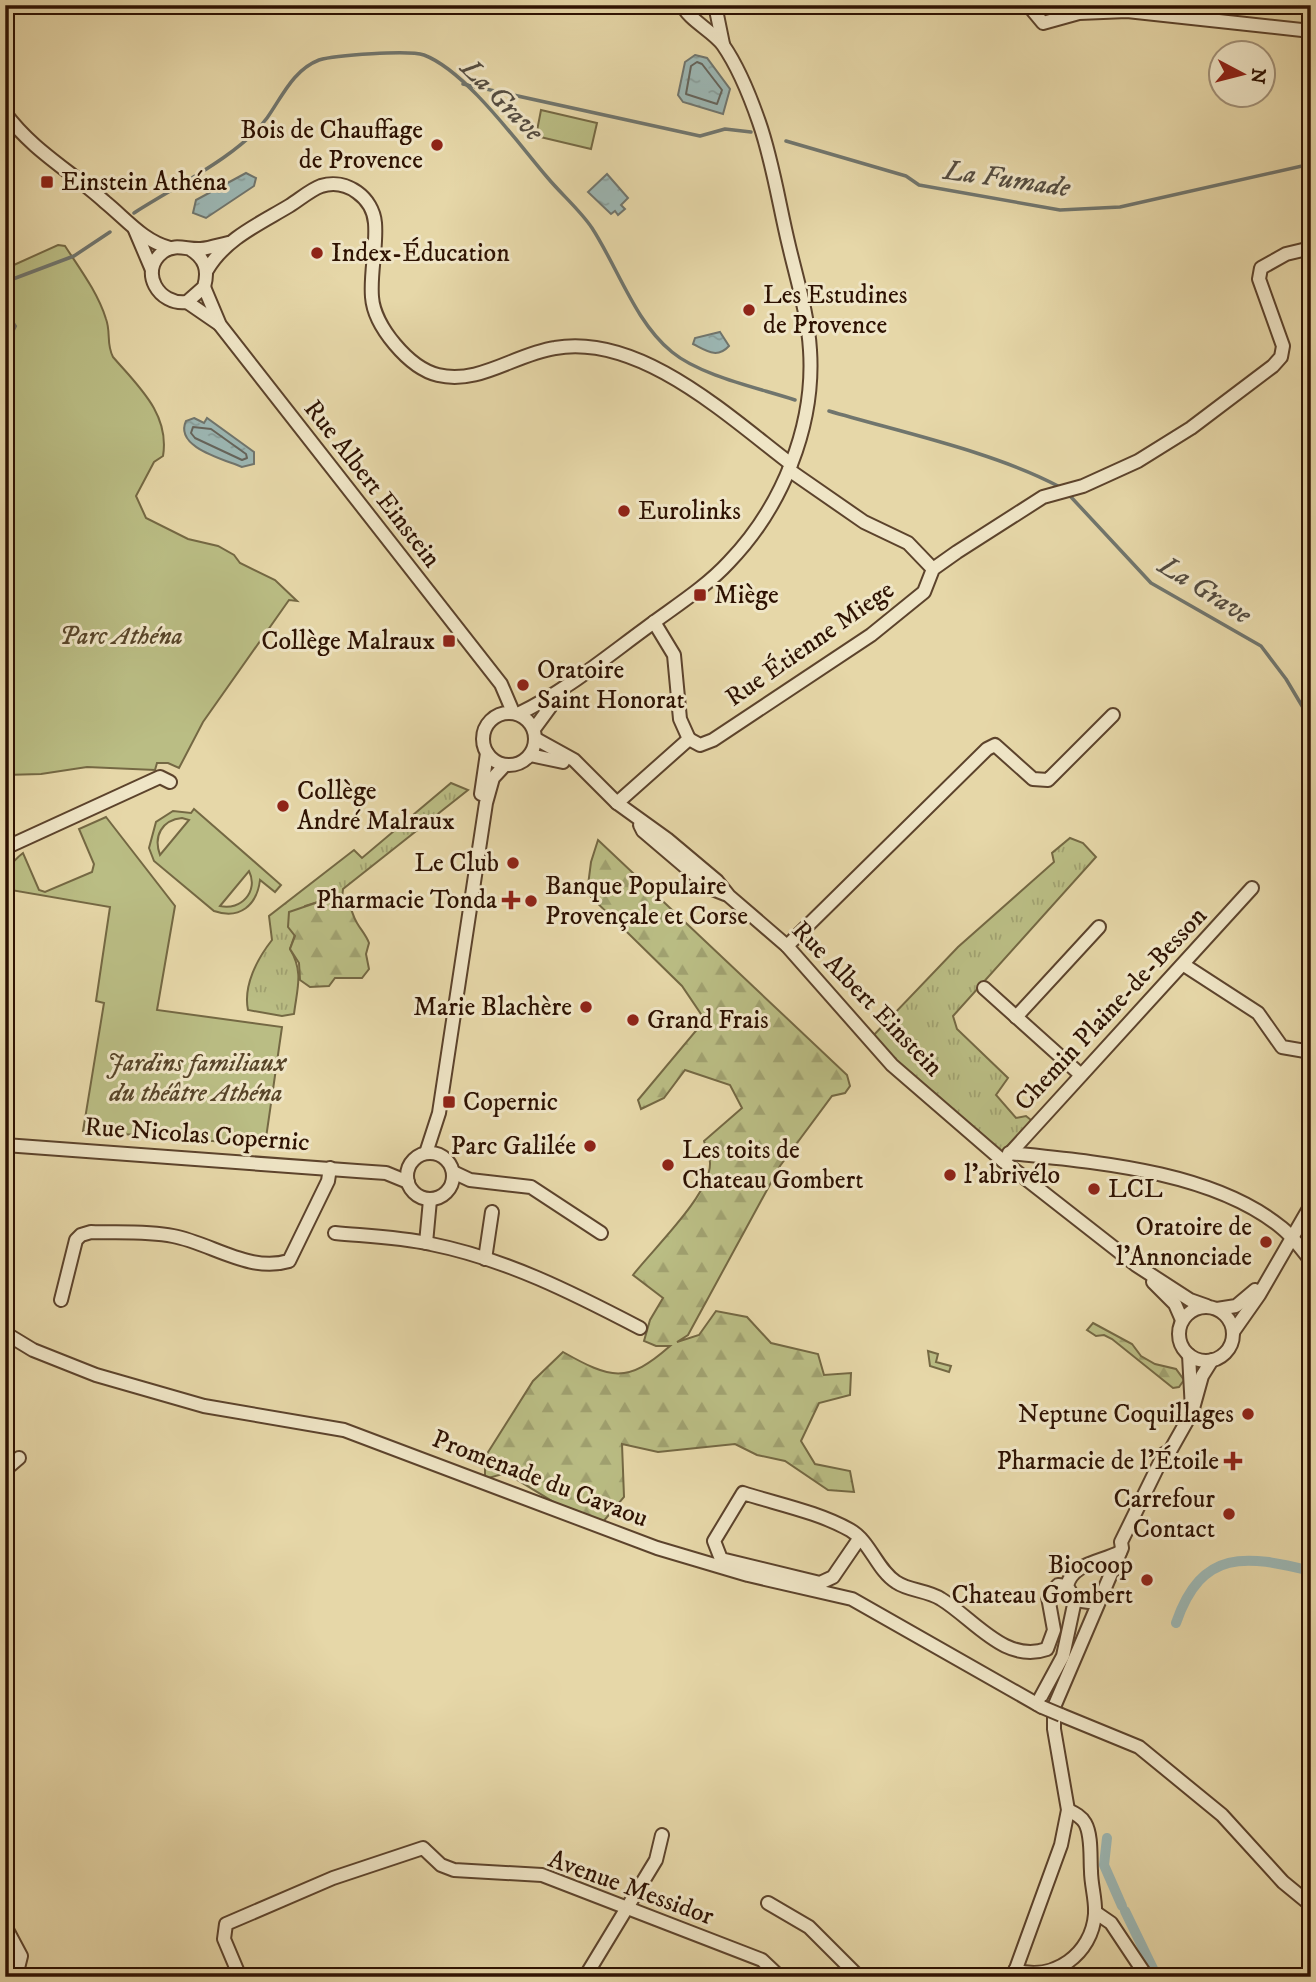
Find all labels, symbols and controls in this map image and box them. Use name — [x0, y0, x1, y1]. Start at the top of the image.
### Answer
north arrow — [1208, 38, 1278, 108]
water label: La Grave — [452, 50, 552, 150]
text: N — [1245, 67, 1270, 85]
place label: Bois de Chauffage de Provence — [240, 114, 423, 177]
marker: Bois de Chauffage de Provence — [429, 137, 445, 153]
water label: La Fumade — [940, 153, 1074, 205]
place label: Einstein Athéna — [61, 166, 227, 199]
marker: Einstein Athéna — [39, 174, 55, 190]
place label: Index-Éducation — [331, 237, 510, 270]
marker: Index-Éducation — [309, 245, 325, 261]
place label: Les Estudines de Provence — [763, 279, 907, 342]
marker: Les Estudines de Provence — [741, 302, 757, 318]
street label: Rue Albert Einstein — [296, 394, 448, 575]
place label: Eurolinks — [638, 495, 741, 528]
marker: Eurolinks — [616, 503, 632, 519]
water label: La Grave — [1150, 547, 1259, 633]
street label: Rue Étienne Miege — [719, 574, 901, 714]
place label: Miège — [714, 579, 779, 612]
marker: Miège — [692, 587, 708, 603]
park label: Parc Athéna — [59, 620, 183, 653]
place label: Collège Malraux — [261, 625, 435, 658]
marker: Collège Malraux — [441, 633, 457, 649]
place label: Oratoire Saint Honorat — [537, 654, 685, 717]
marker: Oratoire Saint Honorat — [515, 677, 531, 693]
place label: Collège André Malraux — [297, 775, 455, 838]
marker: Collège André Malraux — [275, 798, 291, 814]
place label: Le Club — [414, 847, 499, 880]
marker: Le Club — [505, 855, 521, 871]
place label: Banque Populaire Provençale et Corse — [545, 870, 748, 933]
place label: Pharmacie Tonda — [316, 884, 497, 917]
marker: Pharmacie Tonda — [503, 892, 519, 908]
marker: Banque Populaire Provençale et Corse — [523, 893, 539, 909]
street label: Chemin Plaine-de-Besson — [1008, 900, 1215, 1118]
street label: Rue Albert Einstein — [784, 914, 950, 1084]
place label: Marie Blachère — [413, 991, 572, 1024]
marker: Marie Blachère — [578, 999, 594, 1015]
place label: Grand Frais — [647, 1004, 769, 1037]
marker: Grand Frais — [625, 1012, 641, 1028]
park label: Jardins familiaux du théâtre Athéna — [106, 1047, 288, 1110]
place label: Copernic — [463, 1086, 558, 1119]
marker: Copernic — [441, 1094, 457, 1110]
street label: Rue Nicolas Copernic — [83, 1111, 311, 1159]
place label: Parc Galilée — [451, 1130, 576, 1163]
place label: Les toits de Chateau Gombert — [682, 1134, 863, 1197]
marker: Parc Galilée — [582, 1138, 598, 1154]
marker: Les toits de Chateau Gombert — [660, 1157, 676, 1173]
place label: l'abrivélo — [964, 1159, 1060, 1192]
marker: l'abrivélo — [942, 1167, 958, 1183]
place label: LCL — [1108, 1173, 1163, 1206]
marker: LCL — [1086, 1181, 1102, 1197]
place label: Oratoire de l'Annonciade — [1116, 1211, 1252, 1274]
marker: Oratoire de l'Annonciade — [1258, 1234, 1274, 1250]
place label: Neptune Coquillages — [1018, 1398, 1234, 1431]
marker: Neptune Coquillages — [1240, 1406, 1256, 1422]
street label: Promenade du Cavaou — [427, 1423, 653, 1535]
place label: Pharmacie de l'Étoile — [996, 1445, 1219, 1478]
marker: Pharmacie de l'Étoile — [1225, 1453, 1241, 1469]
place label: Carrefour Contact — [1114, 1483, 1215, 1546]
marker: Carrefour Contact — [1221, 1506, 1237, 1522]
place label: Biocoop Chateau Gombert — [952, 1549, 1133, 1612]
marker: Biocoop Chateau Gombert — [1139, 1572, 1155, 1588]
street label: Avenue Messidor — [544, 1843, 719, 1933]

